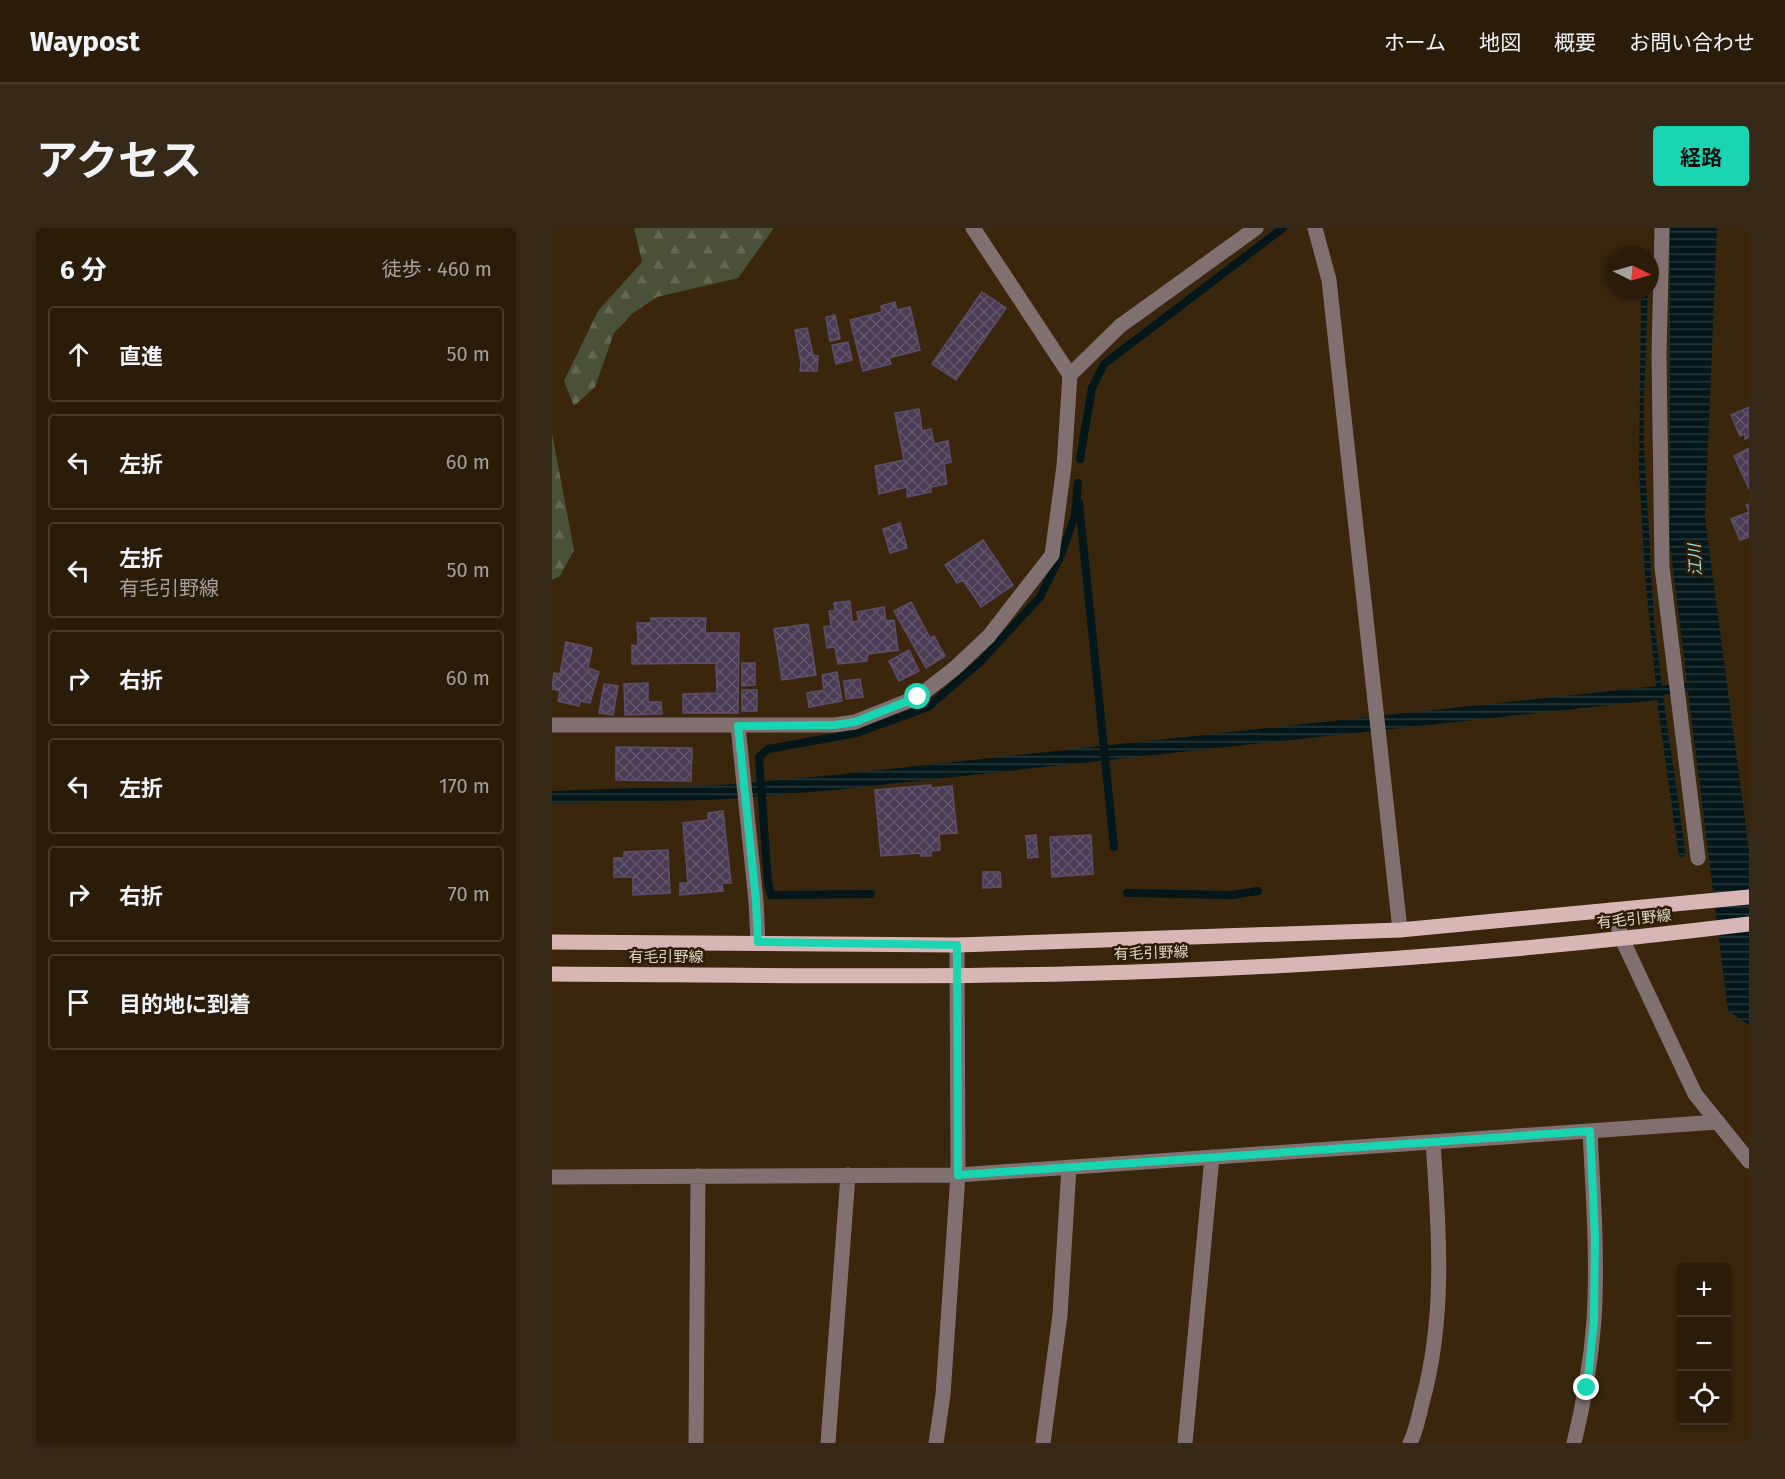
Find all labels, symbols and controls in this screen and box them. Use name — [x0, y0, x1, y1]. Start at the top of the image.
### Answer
text: Waypost — [30, 25, 140, 58]
text: ホーム — [1384, 30, 1446, 56]
text: 地図 — [1479, 30, 1521, 56]
text: 概要 — [1554, 30, 1596, 56]
text: お問い合わせ — [1629, 30, 1755, 56]
button: 経路 — [1653, 126, 1749, 186]
text: アクセス — [36, 136, 202, 186]
north arrow — [1605, 246, 1659, 300]
text: 6 分 — [60, 255, 107, 286]
text: 徒歩 · 460 m — [382, 257, 492, 281]
icon: ahead — [62, 338, 95, 371]
text: 50 m — [446, 342, 490, 366]
text: 直進 — [119, 343, 163, 370]
icon: left — [62, 446, 95, 479]
text: 60 m — [446, 450, 490, 474]
text: 左折 — [119, 451, 163, 478]
water label: 江川 — [1685, 542, 1705, 576]
text: 左折 — [119, 545, 163, 572]
icon: left — [62, 554, 95, 587]
text: 50 m — [446, 558, 490, 582]
text: 有毛引野線 — [119, 576, 219, 600]
icon: right — [62, 662, 95, 695]
text: 60 m — [446, 666, 490, 690]
text: 右折 — [119, 667, 163, 694]
route start — [904, 683, 930, 709]
icon: left — [62, 770, 95, 803]
text: 170 m — [439, 774, 490, 798]
text: 左折 — [119, 775, 163, 802]
icon: right — [62, 878, 95, 911]
text: 70 m — [448, 882, 490, 906]
text: 右折 — [119, 883, 163, 910]
street label: 有毛引野線 — [1596, 906, 1672, 932]
street label: 有毛引野線 — [1113, 943, 1189, 963]
street label: 有毛引野線 — [628, 948, 704, 966]
icon: arrive — [62, 986, 95, 1019]
text: 目的地に到着 — [119, 991, 251, 1018]
map controls — [1677, 1263, 1731, 1425]
button: + — [1677, 1263, 1731, 1317]
button: − — [1677, 1317, 1731, 1371]
button: locate — [1677, 1371, 1731, 1425]
route end — [1573, 1374, 1599, 1400]

